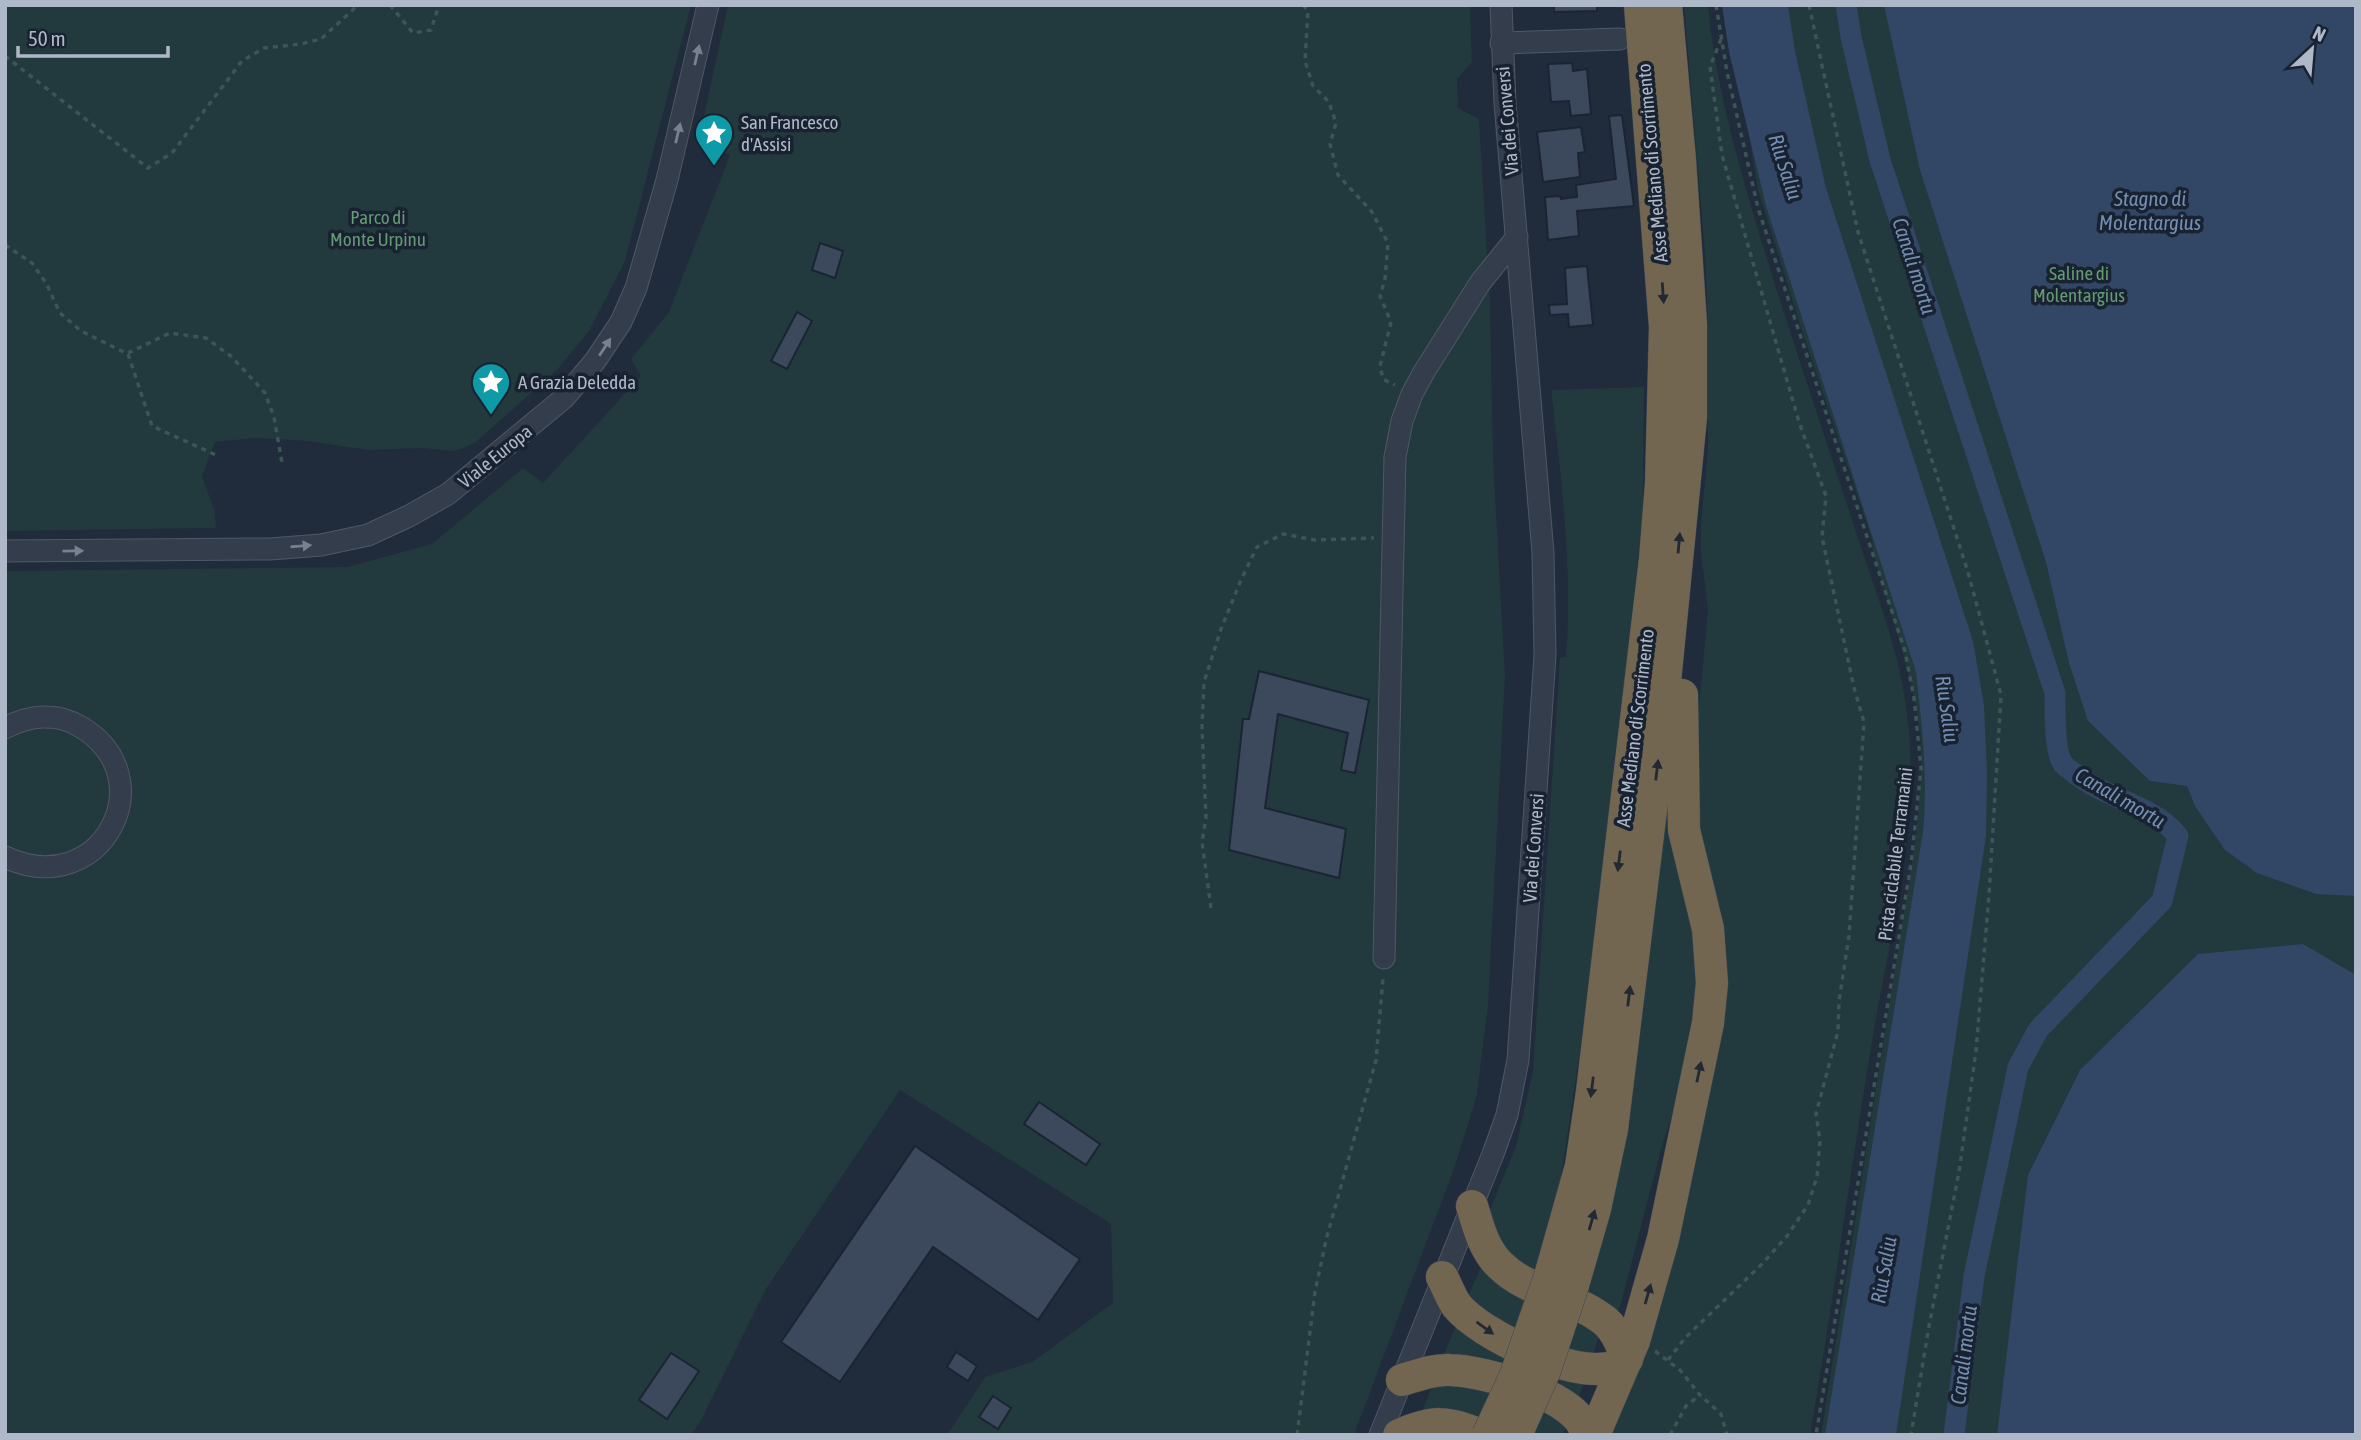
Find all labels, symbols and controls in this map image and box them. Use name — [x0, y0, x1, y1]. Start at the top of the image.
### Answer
scale bar — [18, 14, 168, 58]
north arrow — [2277, 14, 2347, 84]
text: N — [2310, 21, 2329, 46]
text: 50 m — [28, 26, 66, 50]
one-way arrow — [691, 43, 702, 65]
street label: Asse Mediano di Scorrimento — [1632, 63, 1672, 263]
street label: Via dei Conversi — [1491, 66, 1523, 176]
place label: San Francesco d'Assisi — [741, 111, 839, 155]
place icon: San Francesco d'Assisi — [693, 112, 735, 167]
one-way arrow — [673, 122, 684, 144]
water label: Riu Saliu — [1764, 131, 1808, 202]
water label: Stagno di Molentargius — [2099, 186, 2201, 234]
park label: Parco di Monte Urpinu — [330, 206, 426, 250]
water label: Canali mortu — [1888, 215, 1942, 317]
park label: Saline di Molentargius — [2033, 262, 2125, 306]
one-way arrow — [1658, 282, 1669, 304]
one-way arrow — [598, 338, 612, 356]
place icon: A Grazia Deledda — [470, 361, 512, 416]
place label: A Grazia Deledda — [518, 371, 636, 393]
street label: Viale Europa — [454, 420, 536, 492]
one-way arrow — [1674, 532, 1685, 554]
one-way arrow — [290, 540, 312, 551]
one-way arrow — [63, 545, 85, 556]
street label: Asse Mediano di Scorrimento — [1612, 628, 1658, 828]
water label: Riu Saliu — [1931, 674, 1965, 744]
one-way arrow — [1651, 759, 1662, 781]
water label: Canali mortu — [2071, 762, 2170, 832]
street label: Pista ciclabile Terramaini — [1873, 766, 1917, 942]
street label: Via dei Conversi — [1518, 793, 1548, 903]
one-way arrow — [1614, 850, 1625, 872]
one-way arrow — [1623, 984, 1634, 1006]
one-way arrow — [1693, 1061, 1704, 1083]
one-way arrow — [1587, 1076, 1598, 1098]
one-way arrow — [1587, 1209, 1598, 1231]
water label: Riu Saliu — [1865, 1235, 1901, 1305]
one-way arrow — [1643, 1282, 1654, 1304]
water label: Canali mortu — [1945, 1304, 1981, 1406]
one-way arrow — [1476, 1321, 1494, 1335]

